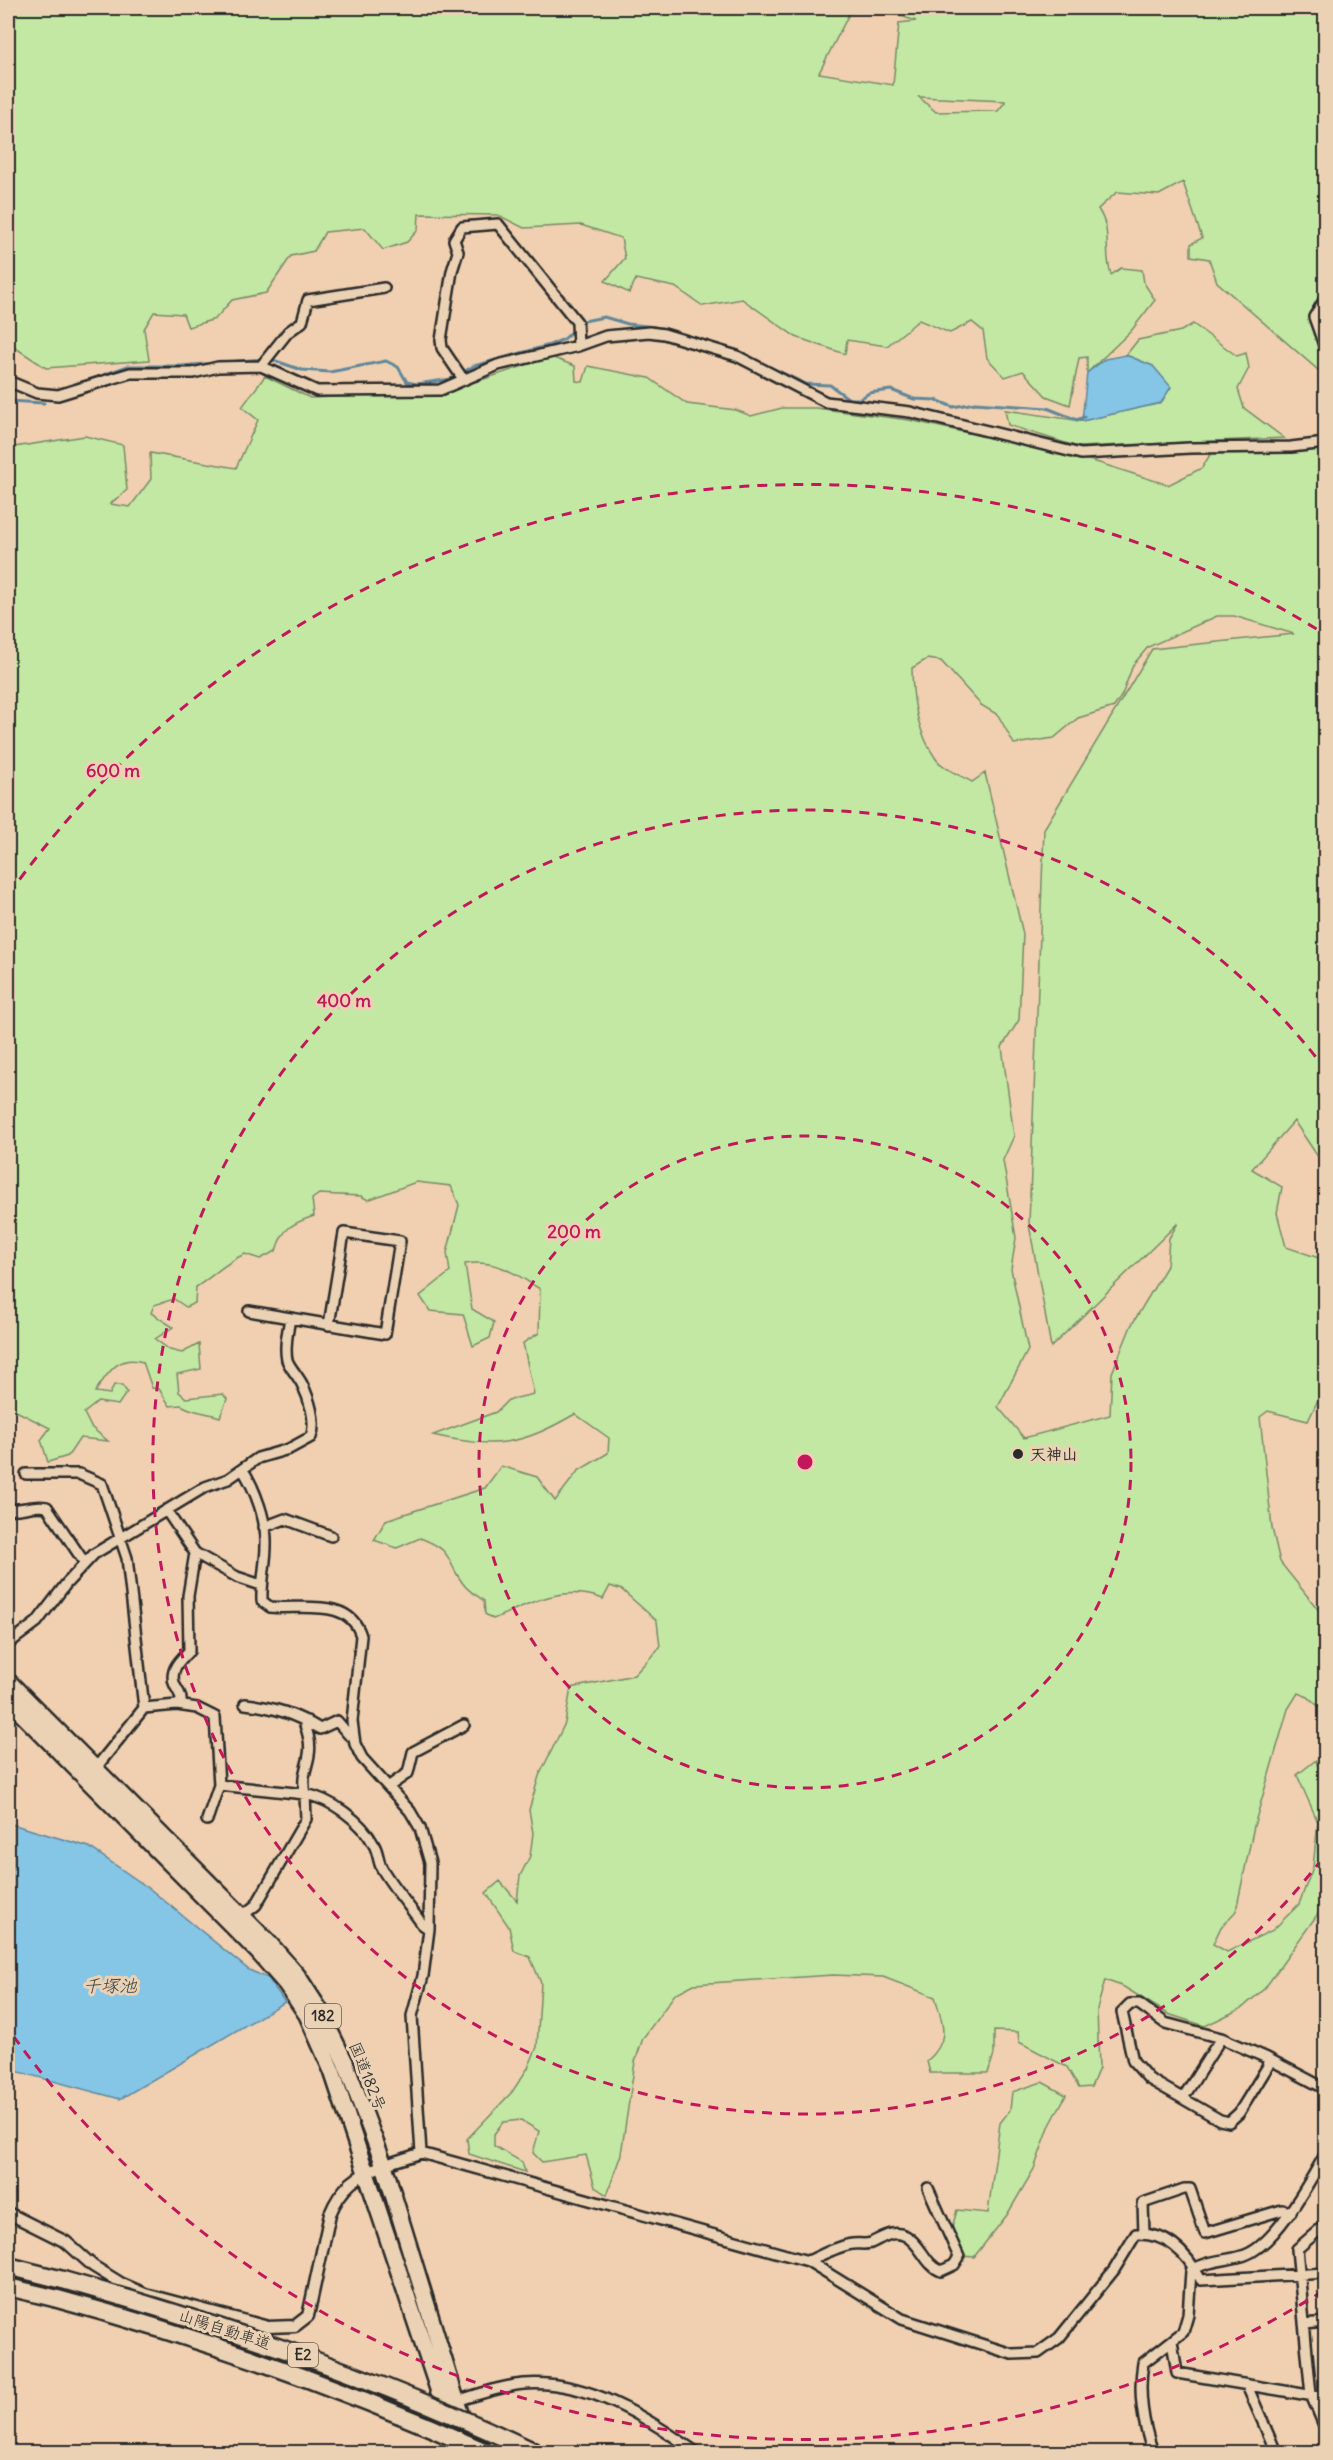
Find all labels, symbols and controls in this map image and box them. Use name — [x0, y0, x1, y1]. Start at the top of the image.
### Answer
text: 600 m — [86, 759, 140, 782]
text: 400 m — [317, 989, 371, 1012]
text: 200 m — [547, 1220, 601, 1243]
place label: 天神山 — [1030, 1444, 1078, 1464]
marker: 天神山 — [1011, 1447, 1025, 1461]
centre of rings — [795, 1452, 815, 1472]
water label: 千塚池 — [83, 1974, 138, 1997]
road number: 182 — [305, 2004, 341, 2028]
street label: 国道182号 — [345, 2039, 391, 2113]
street label: 山陽自動車道 — [176, 2305, 274, 2353]
road number: E2 — [288, 2343, 318, 2367]

